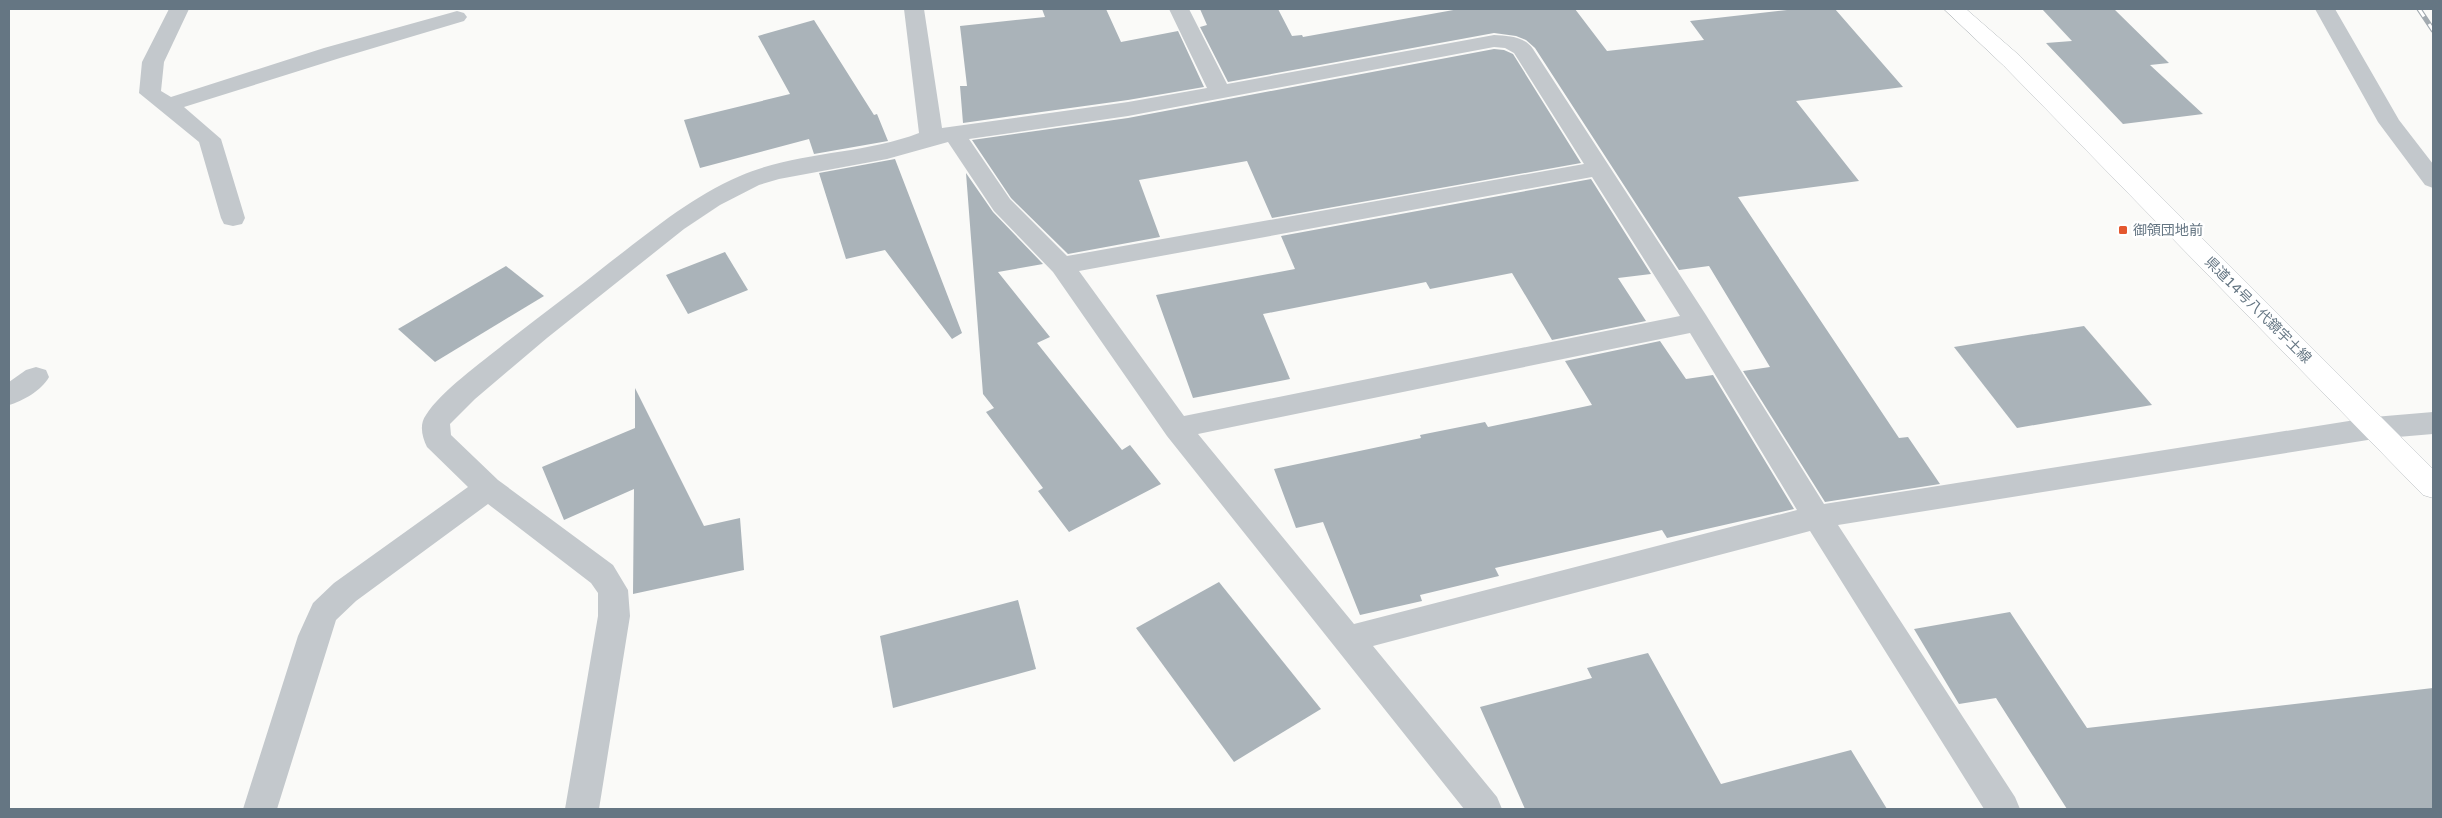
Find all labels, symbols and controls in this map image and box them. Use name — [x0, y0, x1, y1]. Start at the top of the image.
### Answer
place label: 御領団地前 — [2133, 222, 2203, 239]
marker: 御領団地前 — [2117, 224, 2129, 236]
street label: 県道14号八代鏡宇土線 — [2201, 253, 2315, 367]

